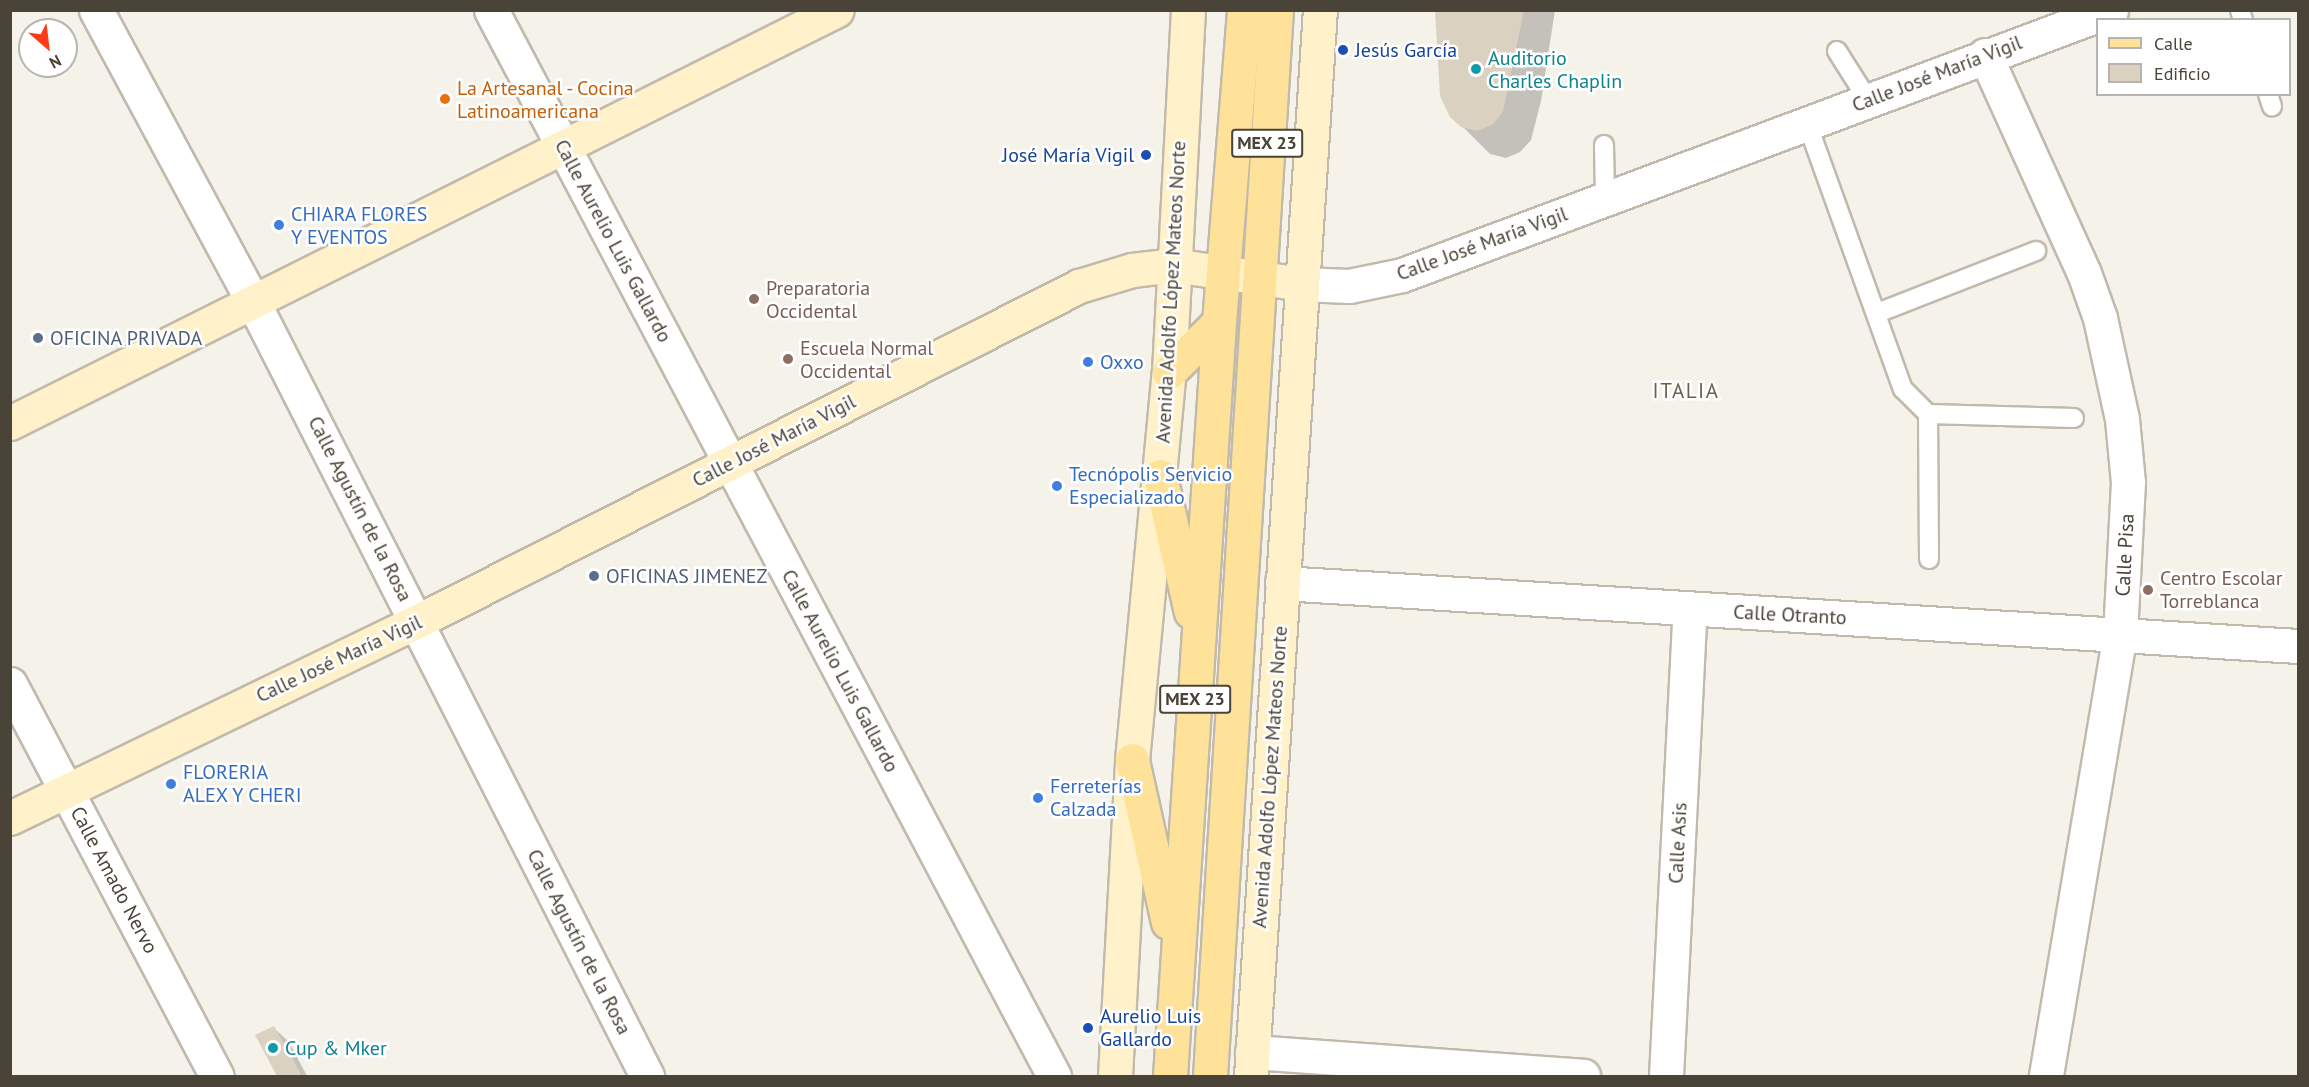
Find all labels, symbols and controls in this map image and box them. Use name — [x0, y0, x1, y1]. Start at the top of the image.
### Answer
north arrow — [18, 18, 78, 78]
legend — [2096, 18, 2291, 96]
street label: Calle José María Vigil — [1848, 30, 2026, 118]
text: Calle — [2154, 32, 2193, 55]
place label: Jesús García — [1355, 38, 1457, 62]
marker: Jesús García — [1336, 43, 1350, 57]
place label: Auditorio Charles Chaplin — [1488, 46, 1622, 93]
text: N — [46, 51, 65, 73]
marker: Auditorio Charles Chaplin — [1469, 62, 1483, 76]
text: Edificio — [2154, 62, 2210, 85]
place label: La Artesanal - Cocina Latinoamericana — [457, 76, 638, 123]
marker: La Artesanal - Cocina Latinoamericana — [438, 92, 452, 106]
road number: MEX 23 — [1230, 128, 1304, 158]
street label: Calle Aurelio Luis Gallardo — [549, 135, 677, 347]
street label: Avenida Adolfo López Mateos Norte — [1151, 140, 1191, 444]
place label: José María Vigil — [1002, 143, 1134, 167]
marker: José María Vigil — [1139, 148, 1153, 162]
place label: CHIARA FLORES Y EVENTOS — [291, 202, 428, 249]
street label: Calle José María Vigil — [1393, 202, 1571, 286]
marker: CHIARA FLORES Y EVENTOS — [272, 218, 286, 232]
place label: Preparatoria Occidental — [766, 276, 870, 323]
marker: Preparatoria Occidental — [747, 292, 761, 306]
place label: OFICINA PRIVADA — [50, 326, 203, 350]
marker: OFICINA PRIVADA — [31, 331, 45, 345]
place label: Escuela Normal Occidental — [800, 336, 933, 383]
place label: Oxxo — [1100, 350, 1144, 374]
marker: Escuela Normal Occidental — [781, 352, 795, 366]
marker: Oxxo — [1081, 355, 1095, 369]
district label: ITALIA — [1653, 378, 1719, 404]
street label: Calle José María Vigil — [688, 389, 860, 493]
street label: Calle Agustín de la Rosa — [303, 412, 417, 606]
place label: Tecnópolis Servicio Especializado — [1069, 462, 1232, 509]
marker: Tecnópolis Servicio Especializado — [1050, 479, 1064, 493]
street label: Calle Pisa — [2111, 513, 2139, 597]
place label: OFICINAS JIMENEZ — [606, 564, 767, 588]
street label: Calle Aurelio Luis Gallardo — [776, 565, 904, 777]
place label: Centro Escolar Torreblanca — [2160, 566, 2282, 613]
marker: OFICINAS JIMENEZ — [587, 569, 601, 583]
marker: Centro Escolar Torreblanca — [2141, 583, 2155, 597]
street label: Calle Otranto — [1733, 600, 1847, 630]
street label: Calle José María Vigil — [252, 610, 426, 708]
street label: Avenida Adolfo López Mateos Norte — [1247, 624, 1293, 930]
road number: MEX 23 — [1158, 684, 1232, 714]
place label: FLORERIA ALEX Y CHERI — [183, 760, 303, 807]
place label: Ferreterías Calzada — [1050, 774, 1141, 821]
marker: FLORERIA ALEX Y CHERI — [164, 777, 178, 791]
marker: Ferreterías Calzada — [1031, 791, 1045, 805]
street label: Calle Asis — [1664, 801, 1692, 885]
street label: Calle Amado Nervo — [65, 802, 163, 958]
street label: Calle Agustín de la Rosa — [522, 845, 636, 1039]
place label: Aurelio Luis Gallardo — [1100, 1005, 1201, 1052]
marker: Aurelio Luis Gallardo — [1081, 1021, 1095, 1035]
place label: Cup & Mker — [285, 1036, 387, 1060]
marker: Cup & Mker — [266, 1041, 280, 1055]

